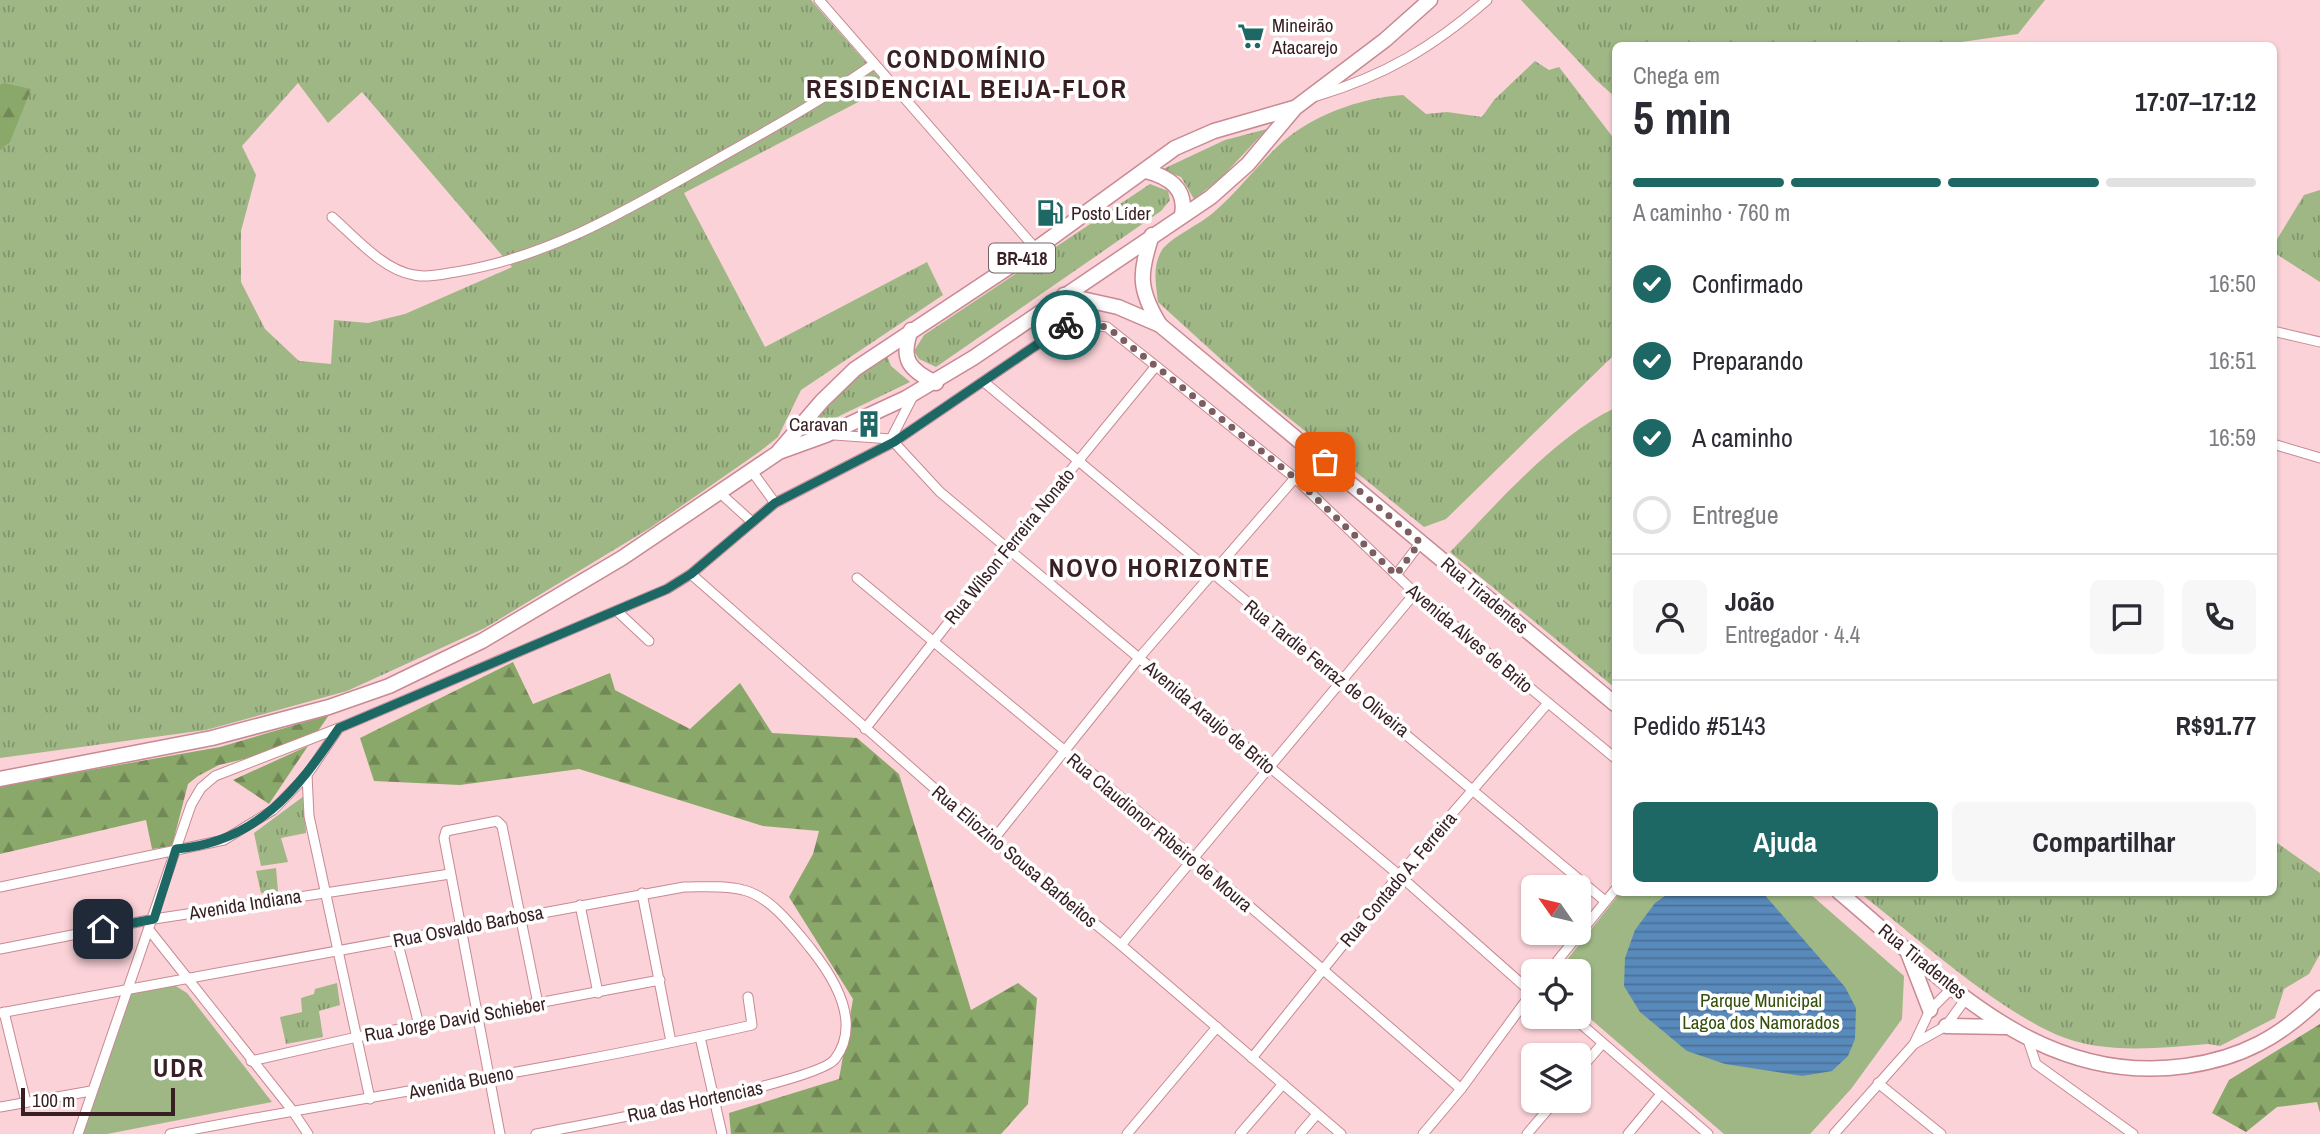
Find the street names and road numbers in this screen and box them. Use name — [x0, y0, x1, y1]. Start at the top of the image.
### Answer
road number: BR-418 — [989, 244, 1055, 272]
street label: Rua Wilson Ferreira Nonato — [938, 462, 1080, 630]
street label: Rua Tiradentes — [1436, 551, 1534, 639]
street label: Avenida Alves de Brito — [1401, 577, 1539, 699]
street label: Rua Tardie Ferraz de Oliveira — [1239, 593, 1415, 743]
street label: Avenida Araujo de Brito — [1138, 654, 1281, 780]
street label: Rua Claudionor Ribeiro de Moura — [1062, 747, 1258, 918]
street label: Rua Eliozino Sousa Barbeitos — [927, 779, 1103, 933]
street label: Rua Contado A. Ferreira — [1334, 806, 1462, 952]
street label: Avenida Indiana — [186, 882, 303, 926]
street label: Rua Osvaldo Barbosa — [391, 899, 546, 953]
street label: Rua Tiradentes — [1873, 917, 1973, 1005]
street label: Rua Jorge David Schieber — [362, 990, 548, 1048]
street label: Avenida Bueno — [405, 1059, 516, 1105]
street label: Rua das Hortencias — [625, 1074, 765, 1128]

